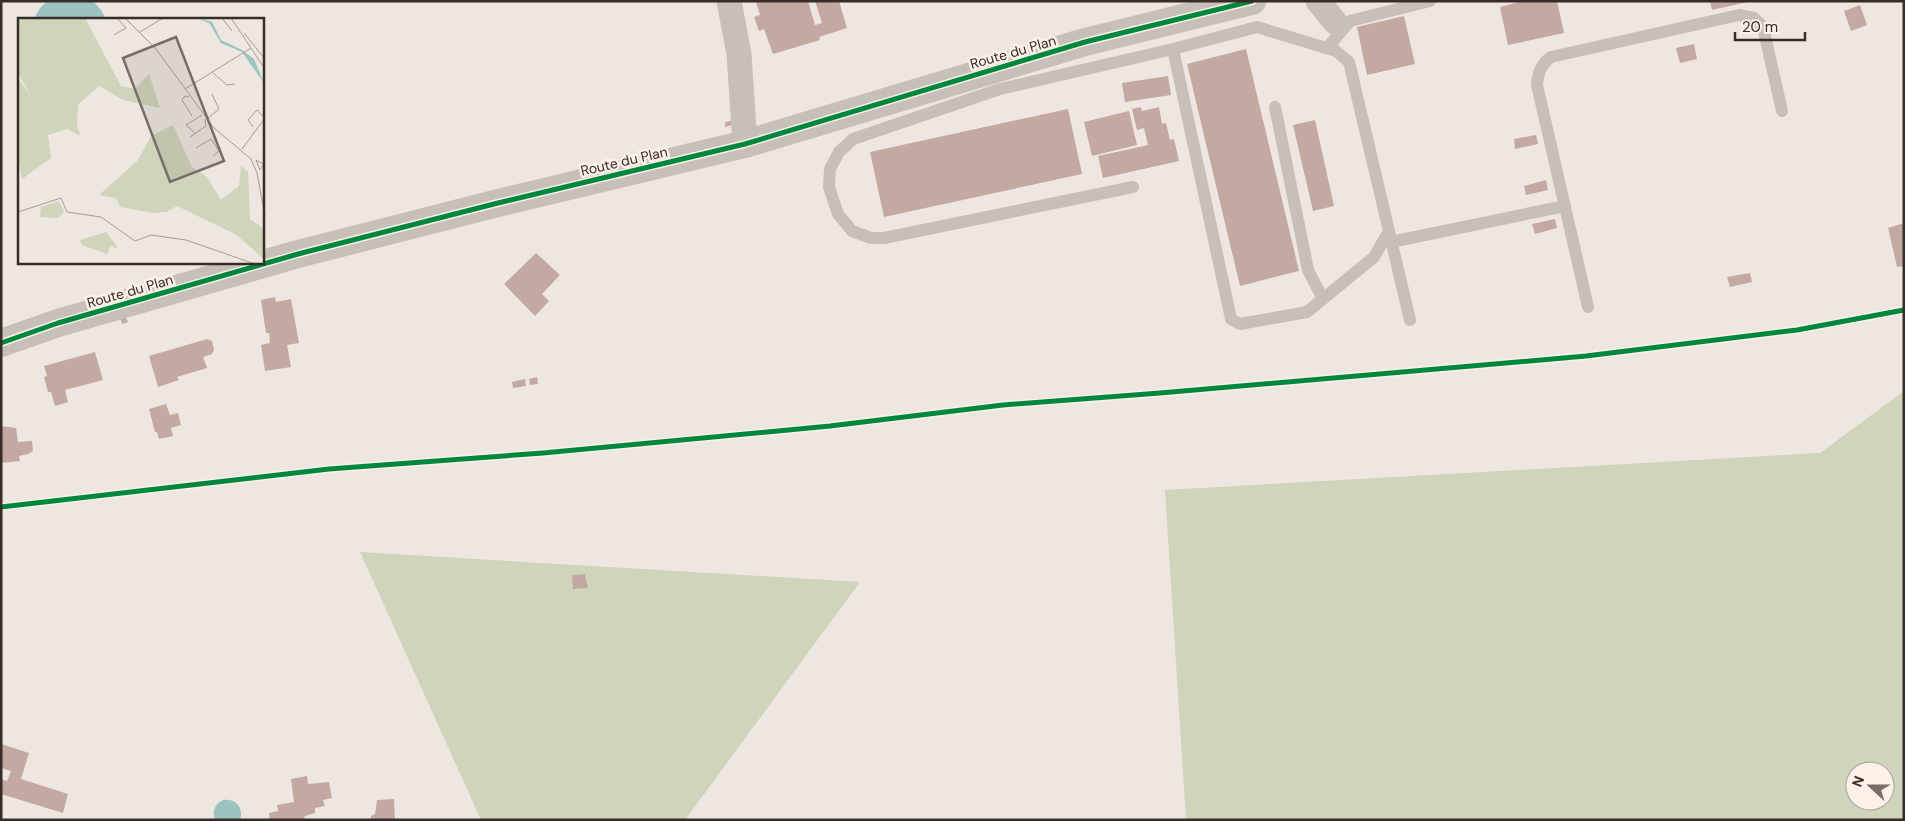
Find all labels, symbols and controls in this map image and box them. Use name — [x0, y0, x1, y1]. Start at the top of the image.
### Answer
scale bar — [1735, 10, 1805, 42]
text: 20 m — [1742, 17, 1778, 37]
inset map — [18, 18, 264, 264]
street label: Route du Plan — [968, 31, 1058, 73]
street label: Route du Plan — [579, 142, 669, 180]
street label: Route du Plan — [85, 270, 175, 312]
north arrow — [1845, 761, 1895, 811]
text: N — [1848, 773, 1868, 789]

